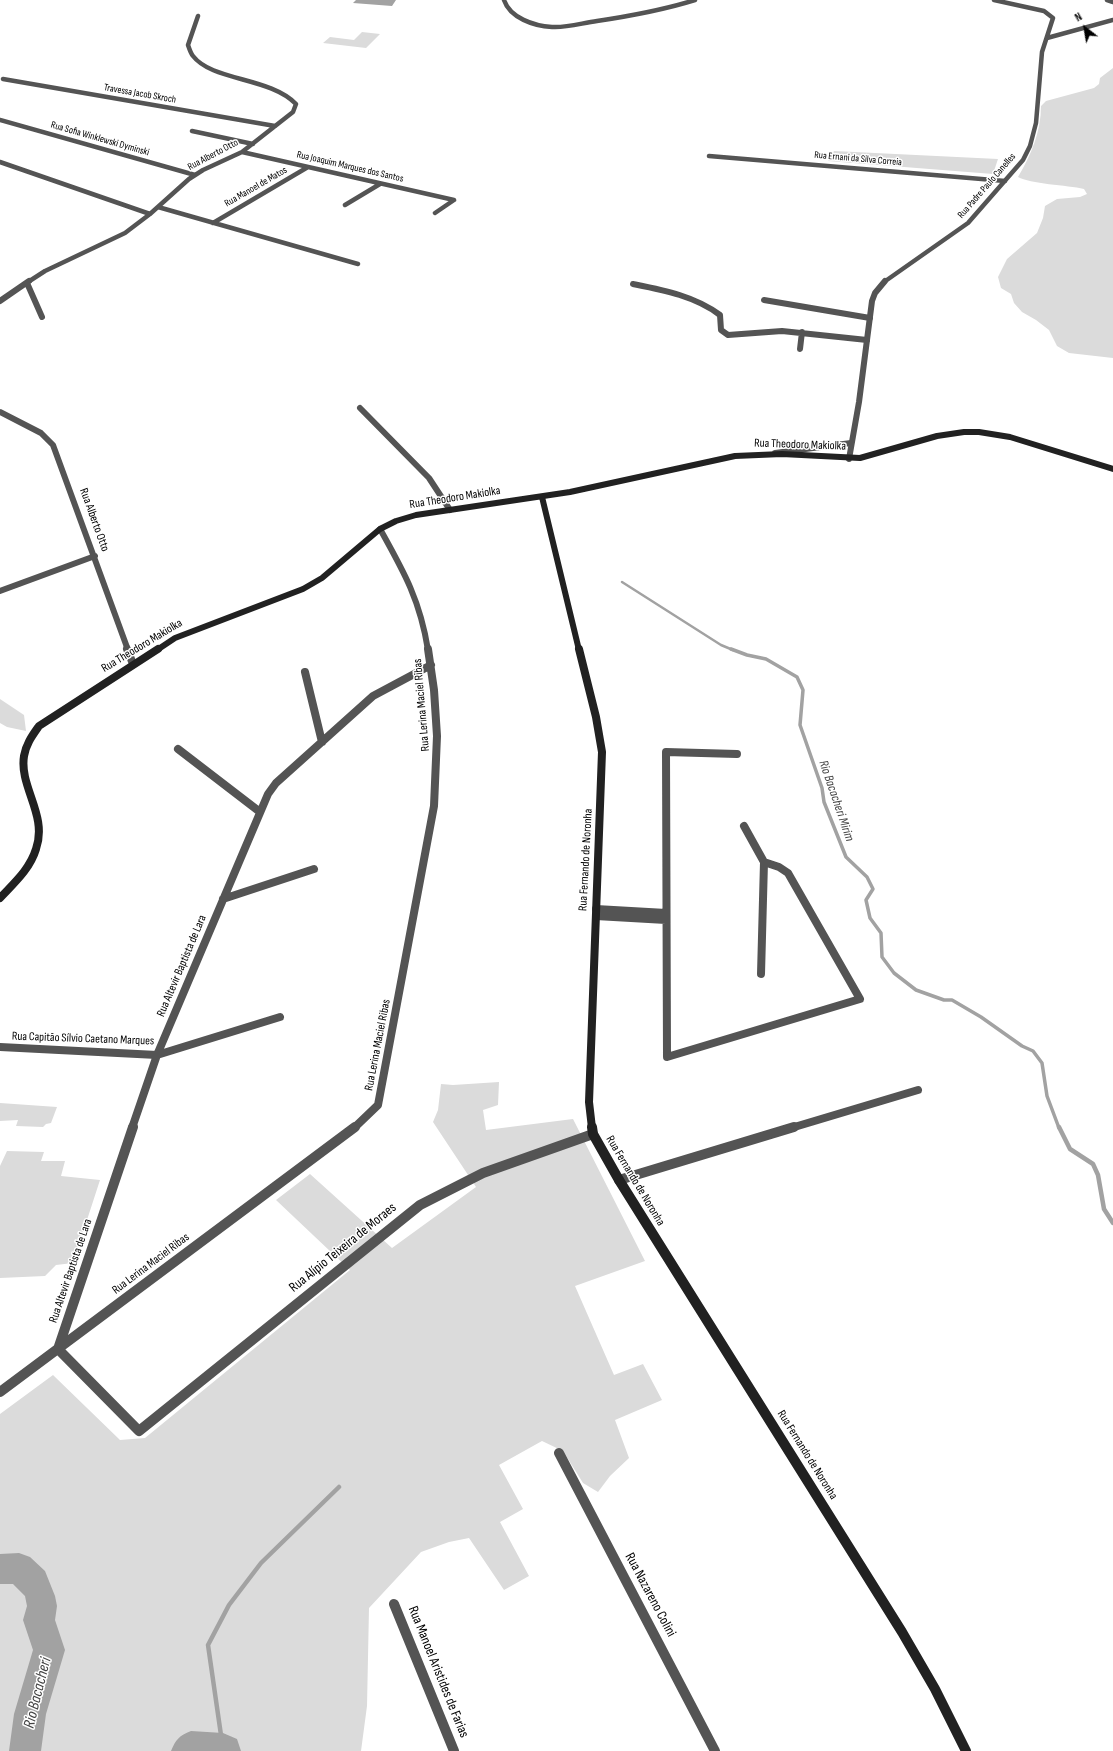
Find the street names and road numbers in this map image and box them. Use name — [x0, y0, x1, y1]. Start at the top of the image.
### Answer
street label: Travessa Jacob Skroch — [103, 82, 177, 106]
street label: Rua Sofia Winklewski Dyminski — [49, 119, 151, 159]
street label: Rua Alberto Otto — [186, 137, 240, 173]
street label: Rua Joaquim Marques dos Santos — [295, 149, 405, 185]
street label: Rua Ernani da Silva Correia — [814, 149, 902, 169]
street label: Rua Padre Paulo Canelles — [955, 151, 1019, 221]
street label: Rua Manoel de Matos — [223, 164, 289, 210]
street label: Rua Theodoro Makiolka — [754, 436, 846, 454]
street label: Rua Theodoro Makiolka — [408, 484, 502, 512]
street label: Rua Alberto Otto — [76, 486, 112, 554]
street label: Rua Theodoro Makiolka — [99, 616, 185, 676]
street label: Rua Lerina Maciel Ribas — [411, 658, 433, 752]
street label: Rua Fernando de Noronha — [576, 808, 596, 912]
street label: Rua Altevir Baptista de Lara — [154, 913, 210, 1019]
street label: Rua Lerina Maciel Ribas — [362, 998, 394, 1092]
street label: Rua Capitão Sílvio Caetano Marques — [12, 1029, 154, 1049]
street label: Rua Fernando de Noronha — [602, 1133, 668, 1229]
street label: Rua Alípio Teixeira de Moraes — [286, 1200, 400, 1296]
street label: Rua Altevir Baptista de Lara — [46, 1217, 96, 1325]
street label: Rua Lerina Maciel Ribas — [110, 1230, 192, 1298]
street label: Rua Fernando de Noronha — [774, 1408, 840, 1502]
street label: Rua Nazareno Colini — [621, 1550, 679, 1640]
street label: Rua Manoel Aristides de Farias — [404, 1604, 472, 1740]

